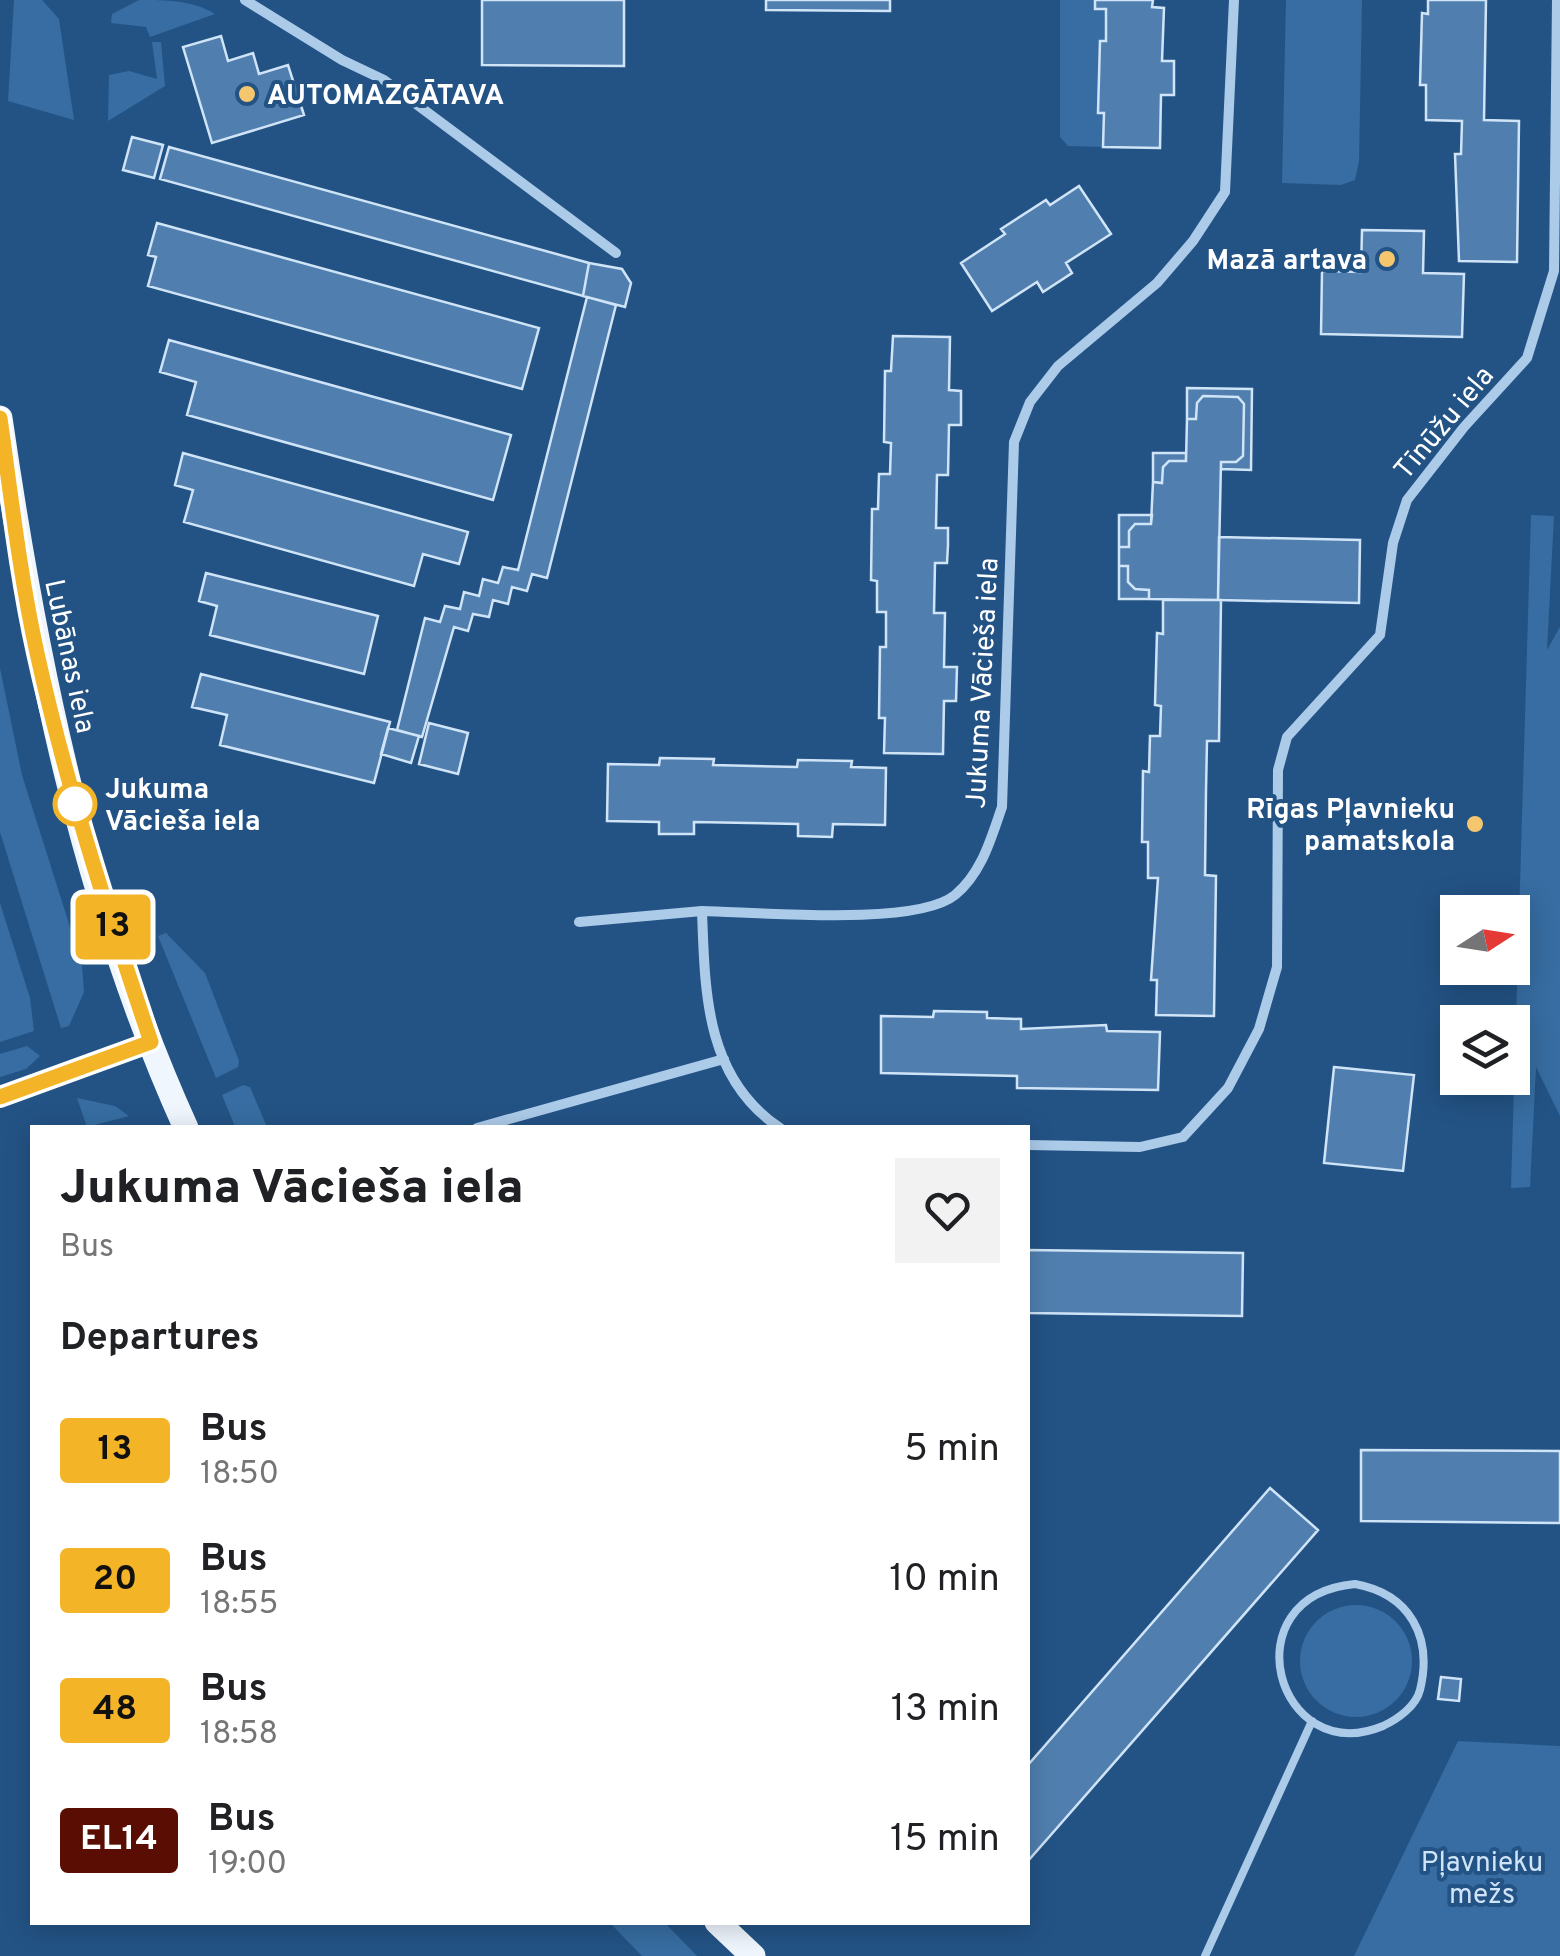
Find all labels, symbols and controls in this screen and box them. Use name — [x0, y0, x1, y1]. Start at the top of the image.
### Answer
place label: AUTOMAZGĀTAVA — [267, 79, 504, 115]
marker: AUTOMAZGĀTAVA — [236, 83, 258, 105]
place label: Mazā artava — [1207, 244, 1367, 280]
marker: Mazā artava — [1376, 248, 1398, 270]
street label: Tīnūžu iela — [1387, 360, 1503, 488]
street label: Jukuma Vācieša iela — [959, 557, 1009, 809]
street label: Lubānas iela — [34, 576, 102, 737]
place label: Jukuma Vācieša iela — [105, 773, 261, 841]
marker: Jukuma Vācieša iela — [54, 783, 96, 825]
place label: Rīgas Pļavnieku pamatskola — [1246, 793, 1455, 861]
marker: Rīgas Pļavnieku pamatskola — [1464, 813, 1486, 835]
line badge: 13 — [68, 894, 158, 960]
north arrow — [1440, 895, 1530, 985]
map controls — [1440, 895, 1530, 1095]
text: 13 — [96, 905, 130, 949]
button: layers — [1440, 1005, 1530, 1095]
button: heart — [895, 1158, 1000, 1263]
text: Jukuma Vācieša iela — [60, 1160, 524, 1220]
text: Bus — [60, 1228, 114, 1268]
text: Departures — [60, 1315, 260, 1364]
text: Bus — [200, 1406, 267, 1455]
text: 5 min — [904, 1426, 1000, 1475]
text: 13 — [98, 1428, 132, 1472]
text: 18:50 — [200, 1455, 279, 1495]
text: Bus — [200, 1536, 267, 1585]
text: 10 min — [889, 1556, 1000, 1605]
text: 20 — [93, 1558, 137, 1602]
text: 18:55 — [200, 1585, 278, 1625]
text: Bus — [200, 1666, 267, 1715]
text: 13 min — [891, 1686, 1000, 1735]
text: 48 — [93, 1688, 137, 1732]
text: 18:58 — [200, 1715, 278, 1755]
text: Bus — [208, 1796, 276, 1845]
text: 15 min — [890, 1816, 1000, 1865]
text: EL14 — [80, 1818, 158, 1862]
text: 19:00 — [208, 1845, 287, 1885]
park label: Pļavnieku mežs — [1421, 1846, 1543, 1914]

